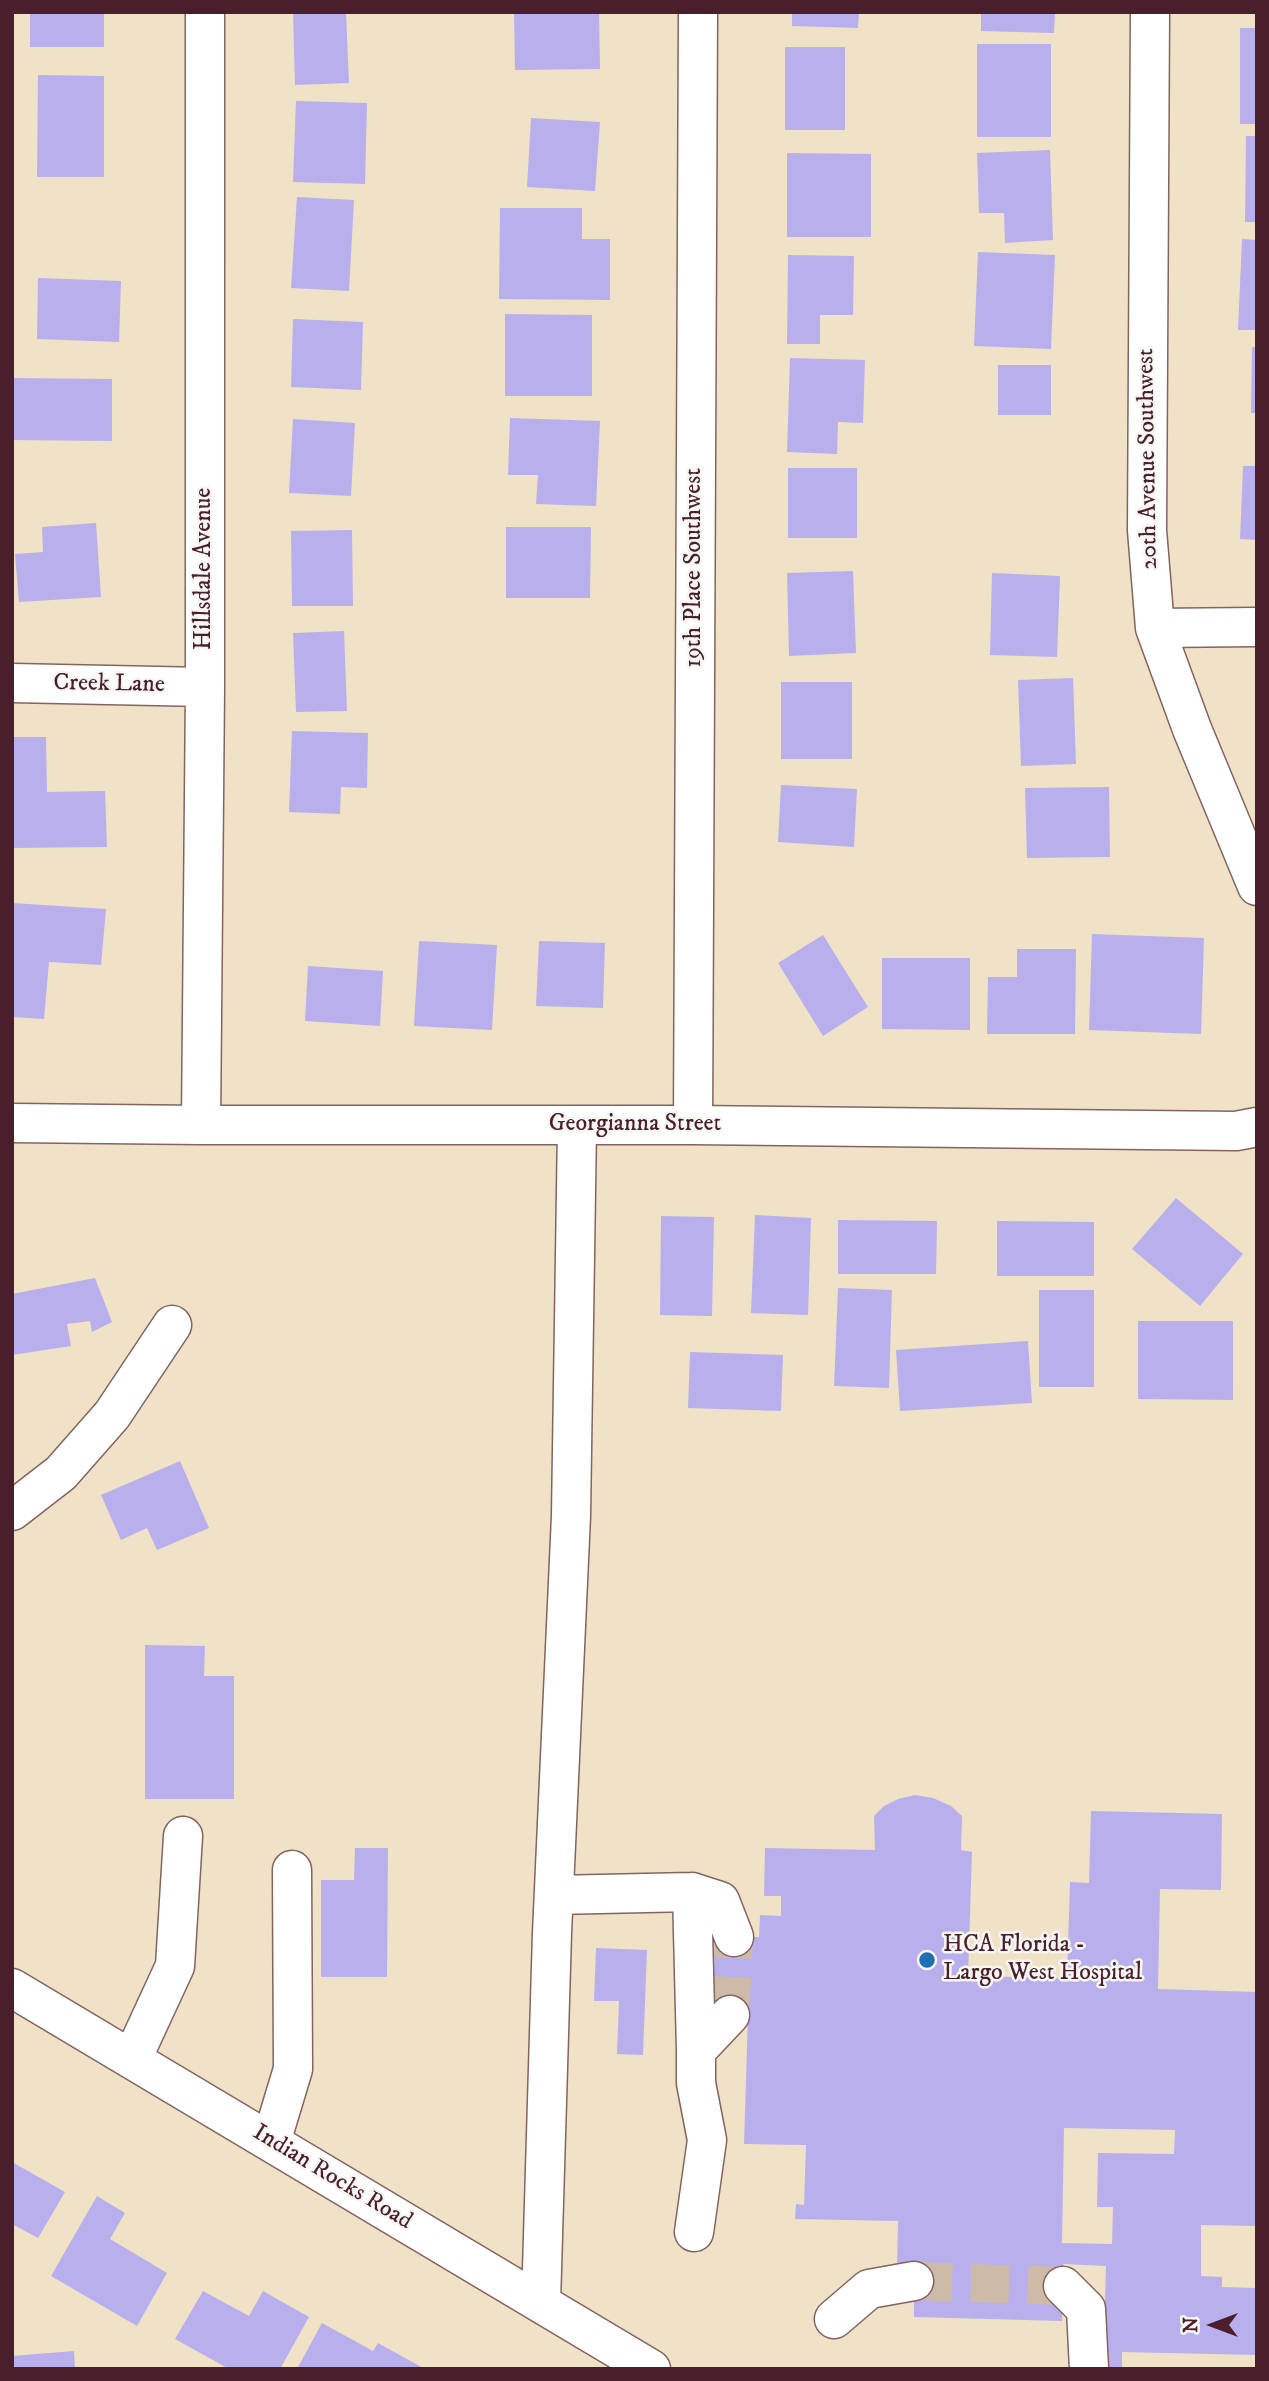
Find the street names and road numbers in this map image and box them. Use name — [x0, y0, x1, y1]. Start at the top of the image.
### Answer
street label: 20th Avenue Southwest — [1133, 348, 1165, 570]
street label: 19th Place Southwest — [681, 468, 709, 668]
street label: Hillsdale Avenue — [191, 488, 219, 650]
street label: Creek Lane — [53, 670, 165, 700]
street label: Georgianna Street — [549, 1111, 721, 1139]
street label: Indian Rocks Road — [247, 2119, 417, 2237]

